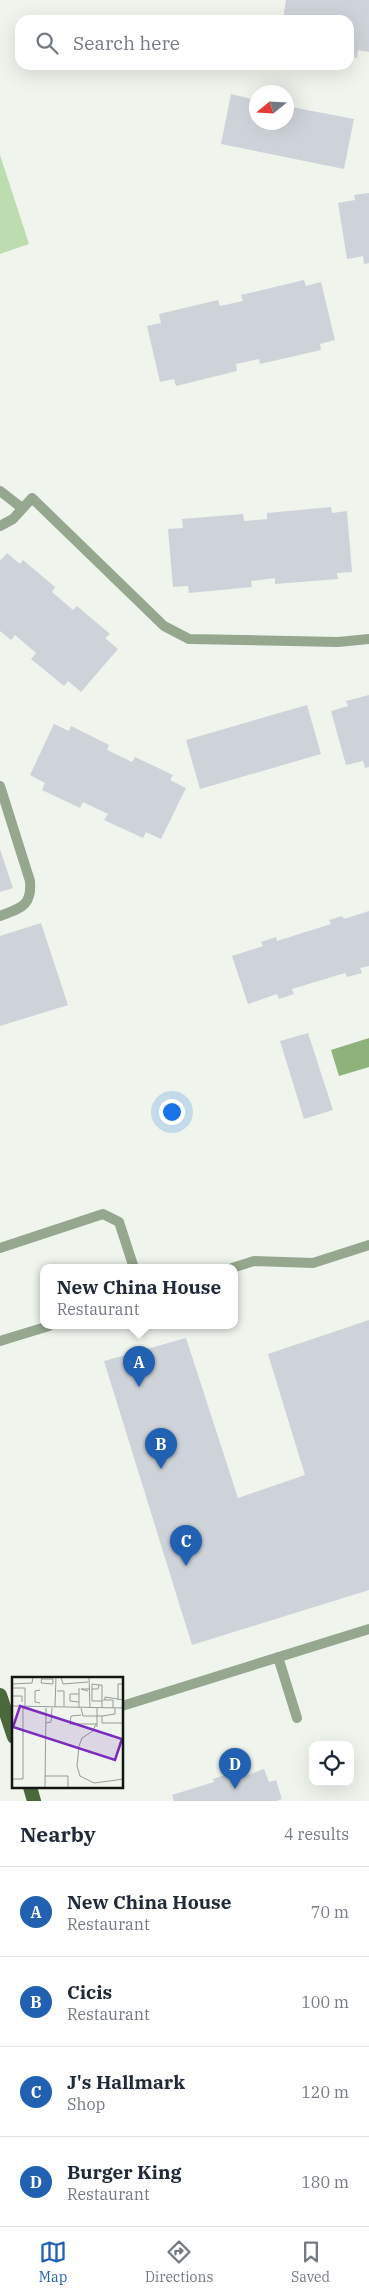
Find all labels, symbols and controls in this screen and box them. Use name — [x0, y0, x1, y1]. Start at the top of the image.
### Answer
search box — [15, 15, 354, 70]
icon: search — [33, 29, 61, 57]
text: Search here — [73, 31, 180, 55]
north arrow — [249, 85, 294, 130]
your location — [159, 1099, 185, 1125]
popup — [40, 1264, 238, 1329]
text: New China House — [57, 1275, 221, 1299]
text: Restaurant — [57, 1299, 139, 1319]
pin: A — [123, 1346, 155, 1387]
pin: B — [145, 1428, 177, 1469]
pin: C — [170, 1525, 202, 1566]
inset map — [12, 1677, 124, 1788]
map controls — [309, 1741, 354, 1786]
button: locate — [309, 1741, 354, 1786]
pin: D — [219, 1748, 251, 1789]
text: Nearby — [20, 1820, 96, 1848]
text: 4 results — [284, 1824, 349, 1844]
text: New China House — [67, 1890, 231, 1914]
text: A — [30, 1902, 42, 1922]
text: 70 m — [311, 1902, 349, 1922]
text: Restaurant — [67, 1914, 150, 1934]
text: Cicis — [67, 1980, 112, 2004]
text: B — [30, 1992, 42, 2012]
text: 100 m — [301, 1992, 349, 2012]
text: Restaurant — [67, 2004, 150, 2024]
text: J's Hallmark — [67, 2070, 185, 2094]
text: C — [31, 2082, 41, 2102]
text: 120 m — [301, 2082, 349, 2102]
text: Shop — [67, 2094, 105, 2114]
text: Burger King — [67, 2160, 181, 2184]
text: D — [30, 2172, 42, 2192]
text: 180 m — [301, 2172, 349, 2192]
text: Restaurant — [67, 2184, 150, 2204]
tab: Map — [39, 2238, 67, 2286]
tab: Directions — [145, 2238, 213, 2286]
tab: Saved — [291, 2238, 330, 2286]

